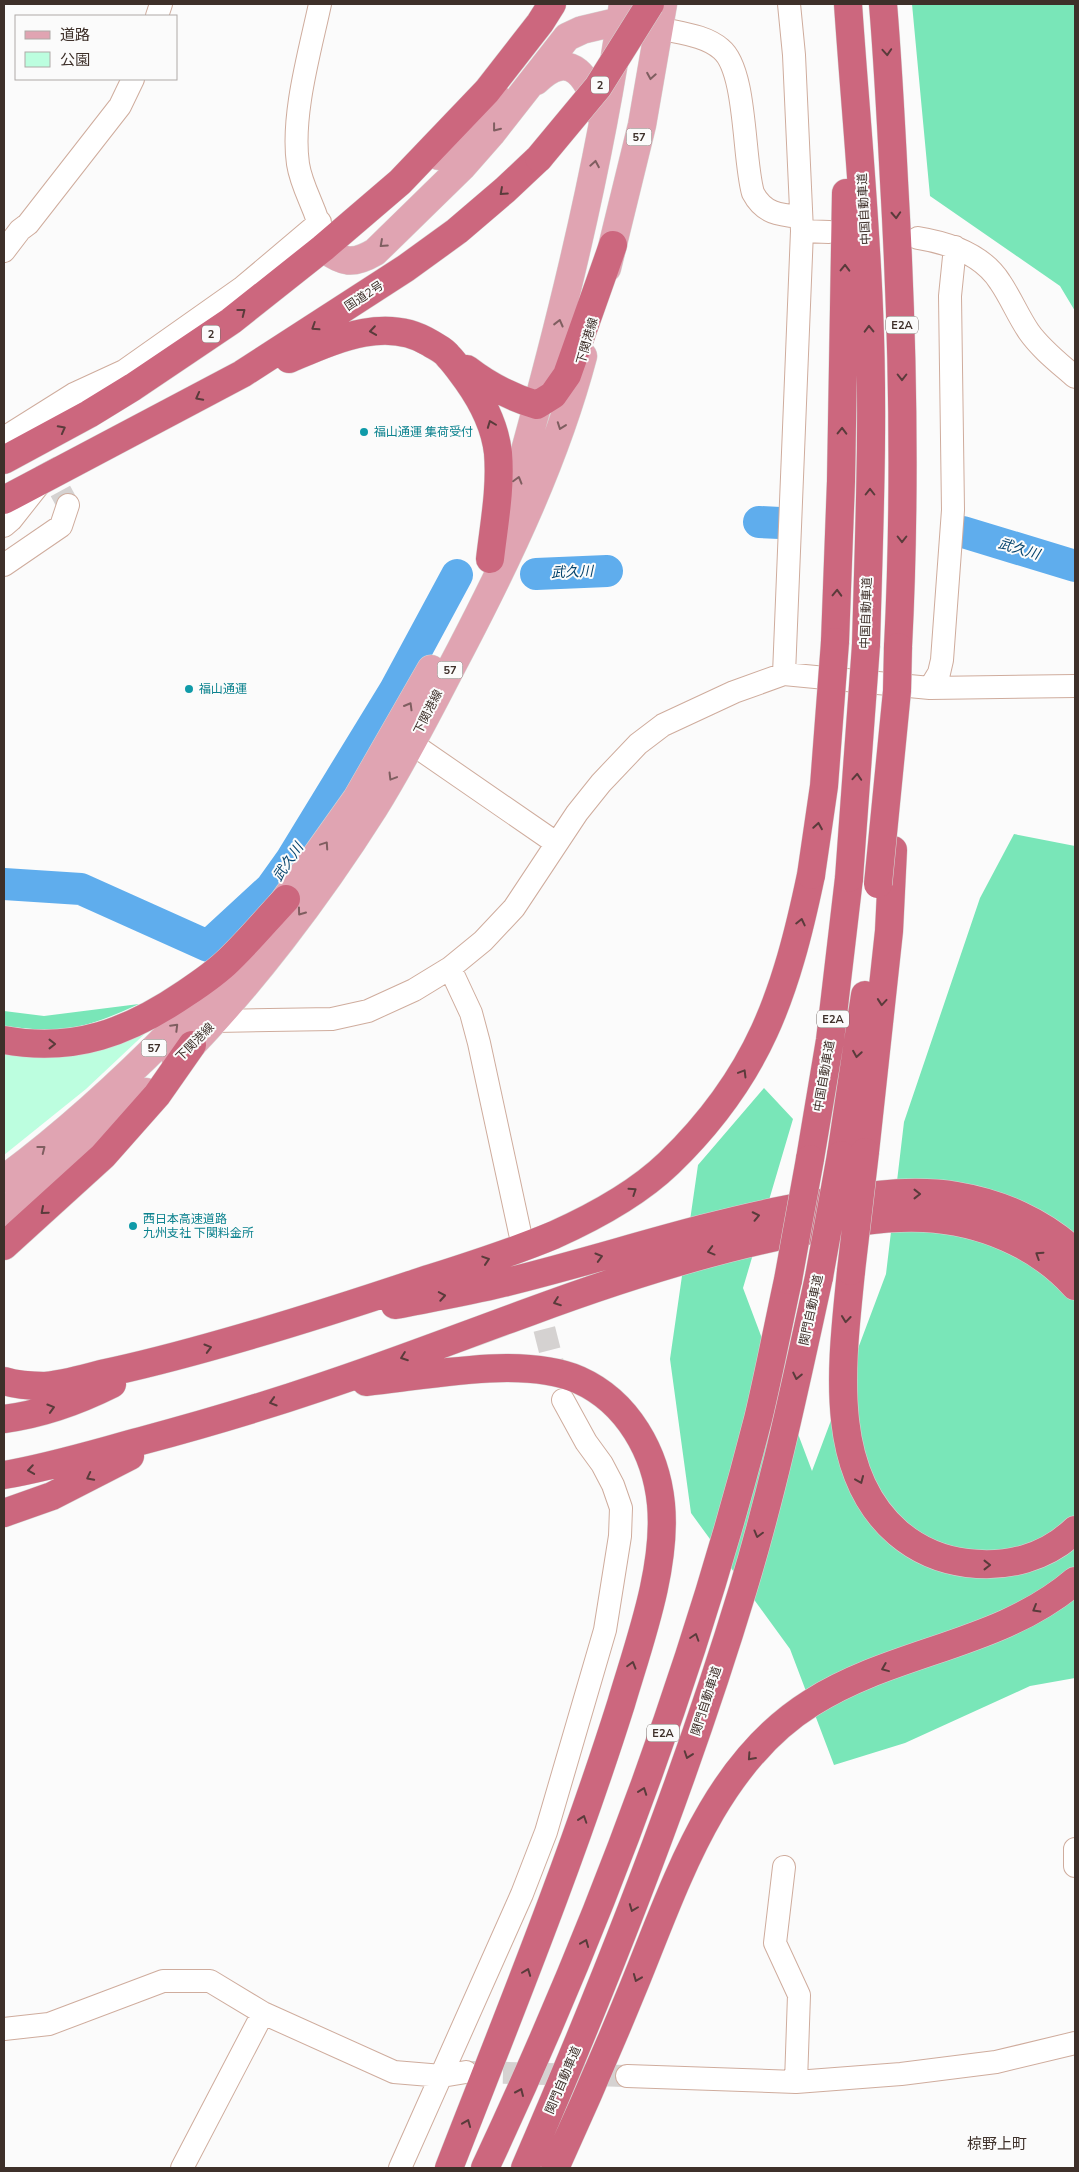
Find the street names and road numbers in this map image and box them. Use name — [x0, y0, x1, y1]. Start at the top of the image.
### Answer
road number: 2 — [591, 76, 609, 94]
road number: 57 — [626, 128, 652, 146]
street label: 中国自動車道 — [854, 173, 874, 245]
street label: 国道2号 — [342, 278, 386, 314]
street label: 下関港線 — [573, 316, 601, 366]
road number: E2A — [886, 316, 918, 334]
road number: 2 — [202, 326, 220, 342]
street label: 中国自動車道 — [857, 577, 875, 649]
road number: 57 — [438, 662, 462, 678]
street label: 下関港線 — [410, 687, 446, 737]
road number: E2A — [817, 1011, 849, 1028]
street label: 下関港線 — [172, 1019, 218, 1065]
street label: 中国自動車道 — [810, 1039, 838, 1113]
road number: 57 — [142, 1040, 166, 1056]
street label: 関門自動車道 — [796, 1273, 826, 1347]
street label: 関門自動車道 — [687, 1664, 725, 1738]
road number: E2A — [647, 1725, 679, 1742]
street label: 関門自動車道 — [542, 2044, 584, 2116]

